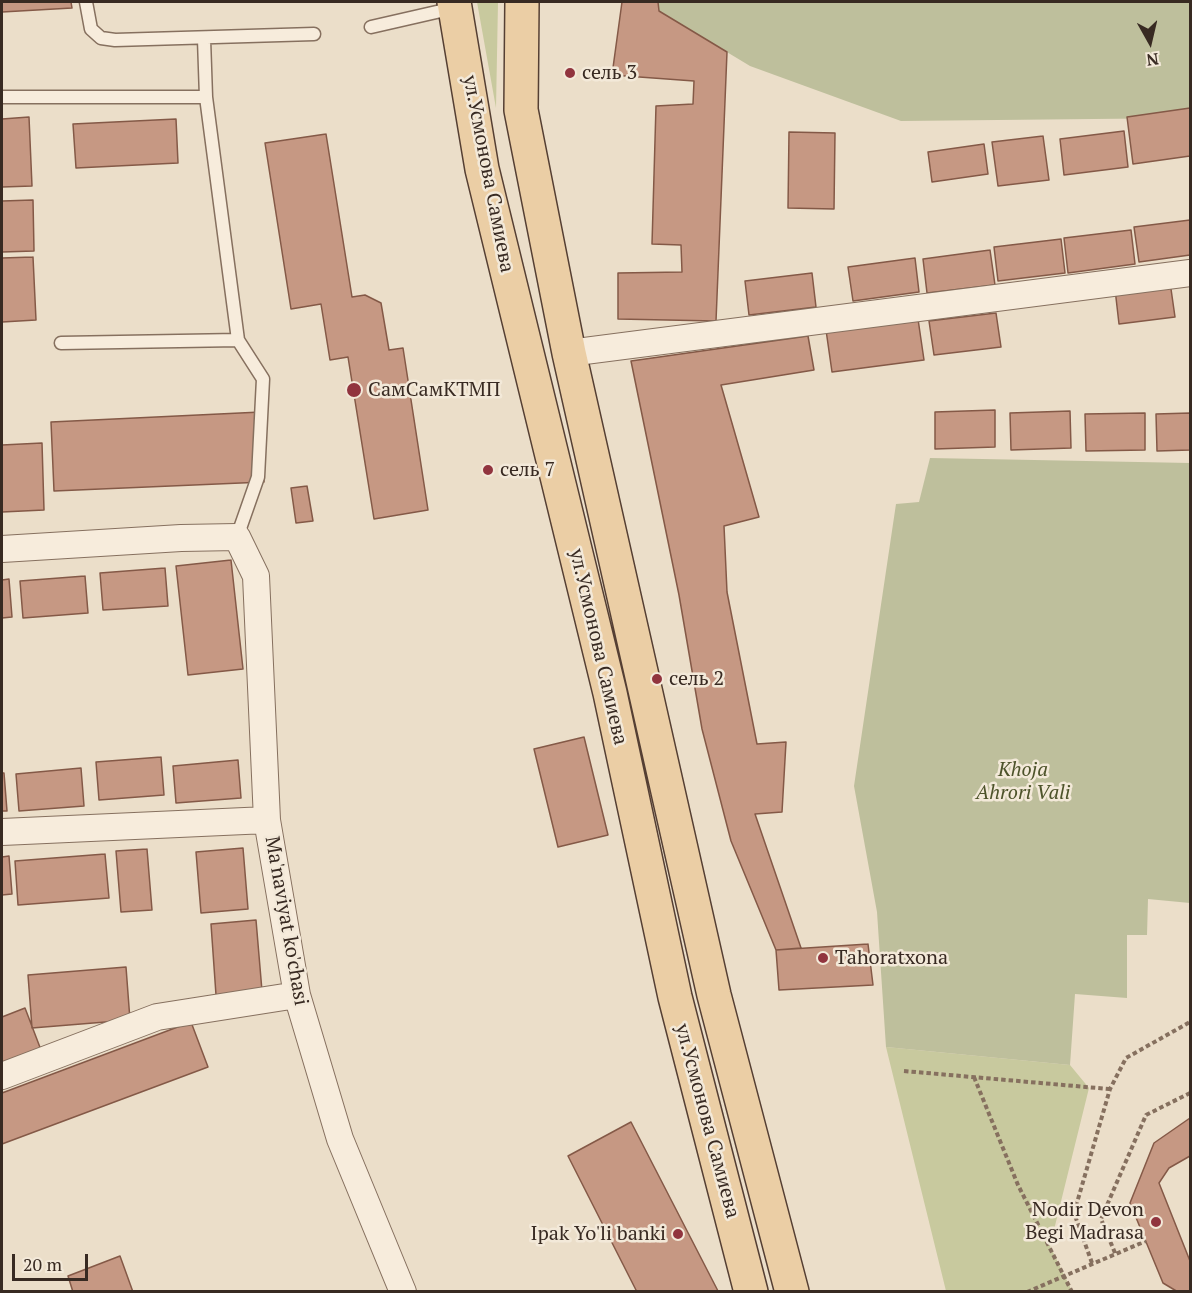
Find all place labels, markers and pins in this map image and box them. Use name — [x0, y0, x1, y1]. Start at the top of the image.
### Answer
place label: сель 3 — [582, 61, 637, 85]
marker: сель 3 — [563, 66, 577, 80]
place label: СамСамКТМП — [368, 378, 500, 402]
marker: СамСамКТМП — [345, 381, 363, 399]
place label: сель 7 — [500, 458, 555, 482]
marker: сель 7 — [481, 463, 495, 477]
place label: сель 2 — [669, 667, 724, 691]
marker: сель 2 — [650, 672, 664, 686]
place label: Tahoratxona — [835, 946, 948, 970]
marker: Tahoratxona — [816, 951, 830, 965]
place label: Nodir Devon Begi Madrasa — [1025, 1198, 1144, 1245]
marker: Nodir Devon Begi Madrasa — [1149, 1215, 1163, 1229]
place label: Ipak Yo'li banki — [530, 1222, 666, 1246]
marker: Ipak Yo'li banki — [671, 1227, 685, 1241]

